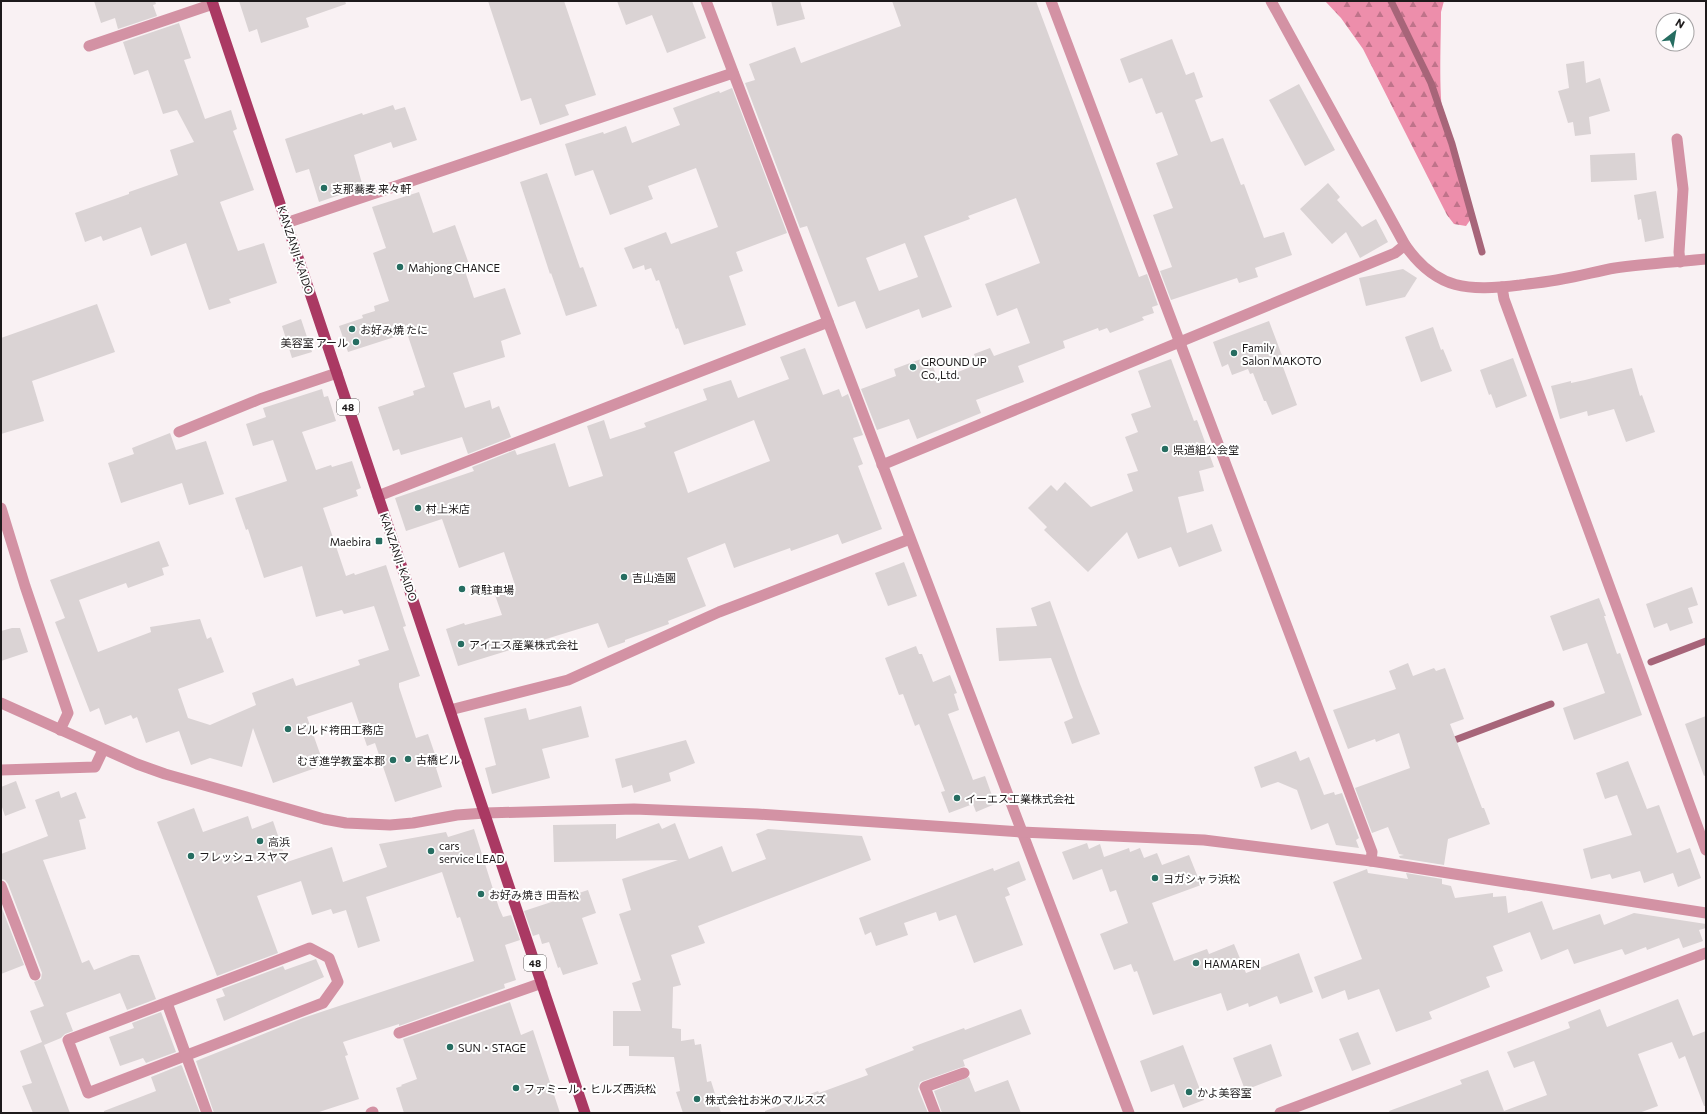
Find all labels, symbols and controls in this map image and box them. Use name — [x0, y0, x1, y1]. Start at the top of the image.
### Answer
north arrow — [1655, 12, 1695, 52]
text: N — [1674, 15, 1687, 31]
place label: 支那蕎麦 来々軒 — [332, 182, 412, 195]
marker: 支那蕎麦 来々軒 — [319, 183, 329, 193]
street label: KANZANJI-KAIDO — [275, 204, 316, 296]
place label: Mahjong CHANCE — [408, 261, 500, 274]
marker: Mahjong CHANCE — [395, 262, 405, 272]
place label: お好み焼 たに — [360, 323, 428, 336]
marker: お好み焼 たに — [347, 324, 357, 334]
place label: 美容室 アール — [281, 336, 348, 349]
marker: 美容室 アール — [351, 337, 361, 347]
place label: Family Salon MAKOTO — [1242, 341, 1321, 367]
marker: Family Salon MAKOTO — [1229, 348, 1239, 358]
place label: GROUND UP Co.,Ltd. — [921, 355, 987, 381]
marker: GROUND UP Co.,Ltd. — [908, 362, 918, 372]
road number: 48 — [337, 399, 359, 415]
place label: 県道組公会堂 — [1173, 443, 1239, 456]
marker: 県道組公会堂 — [1160, 444, 1170, 454]
place label: 村上米店 — [426, 502, 470, 515]
marker: 村上米店 — [413, 503, 423, 513]
street label: KANZANJI-KAIDO — [377, 511, 420, 603]
place label: Maebira — [330, 535, 371, 548]
marker: Maebira — [374, 536, 384, 546]
place label: 吉山造園 — [632, 571, 676, 584]
marker: 吉山造園 — [619, 572, 629, 582]
place label: 貸駐車場 — [470, 583, 514, 596]
marker: 貸駐車場 — [457, 584, 467, 594]
place label: アイエス産業株式会社 — [469, 638, 578, 651]
marker: アイエス産業株式会社 — [456, 639, 466, 649]
place label: ビルド袴田工務店 — [296, 723, 384, 736]
marker: ビルド袴田工務店 — [283, 724, 293, 734]
place label: 古橋ビル — [416, 753, 460, 766]
place label: むぎ進学教室本郡 — [297, 754, 385, 767]
marker: 古橋ビル — [403, 754, 413, 764]
marker: むぎ進学教室本郡 — [388, 755, 398, 765]
place label: イーエス工業株式会社 — [965, 792, 1075, 805]
marker: イーエス工業株式会社 — [952, 793, 962, 803]
place label: 高浜 — [268, 835, 290, 848]
marker: 高浜 — [255, 836, 265, 846]
place label: cars service LEAD — [439, 839, 505, 865]
marker: cars service LEAD — [426, 846, 436, 856]
place label: フレッシュ スヤマ — [199, 850, 289, 863]
marker: フレッシュ スヤマ — [186, 851, 196, 861]
place label: ヨガシャラ浜松 — [1163, 872, 1240, 885]
marker: ヨガシャラ浜松 — [1150, 873, 1160, 883]
place label: お好み焼き 田吾松 — [489, 888, 579, 901]
marker: お好み焼き 田吾松 — [476, 889, 486, 899]
road number: 48 — [524, 955, 546, 971]
place label: HAMAREN — [1204, 957, 1260, 970]
marker: HAMAREN — [1191, 958, 1201, 968]
place label: SUN・STAGE — [458, 1041, 526, 1054]
marker: SUN・STAGE — [445, 1042, 455, 1052]
place label: ファミール・ヒルズ西浜松 — [524, 1082, 656, 1095]
marker: ファミール・ヒルズ西浜松 — [511, 1083, 521, 1093]
place label: かよ美容室 — [1197, 1086, 1251, 1099]
marker: かよ美容室 — [1184, 1087, 1194, 1097]
place label: 株式会社お米のマルスズ — [705, 1093, 826, 1106]
marker: 株式会社お米のマルスズ — [692, 1094, 702, 1104]

